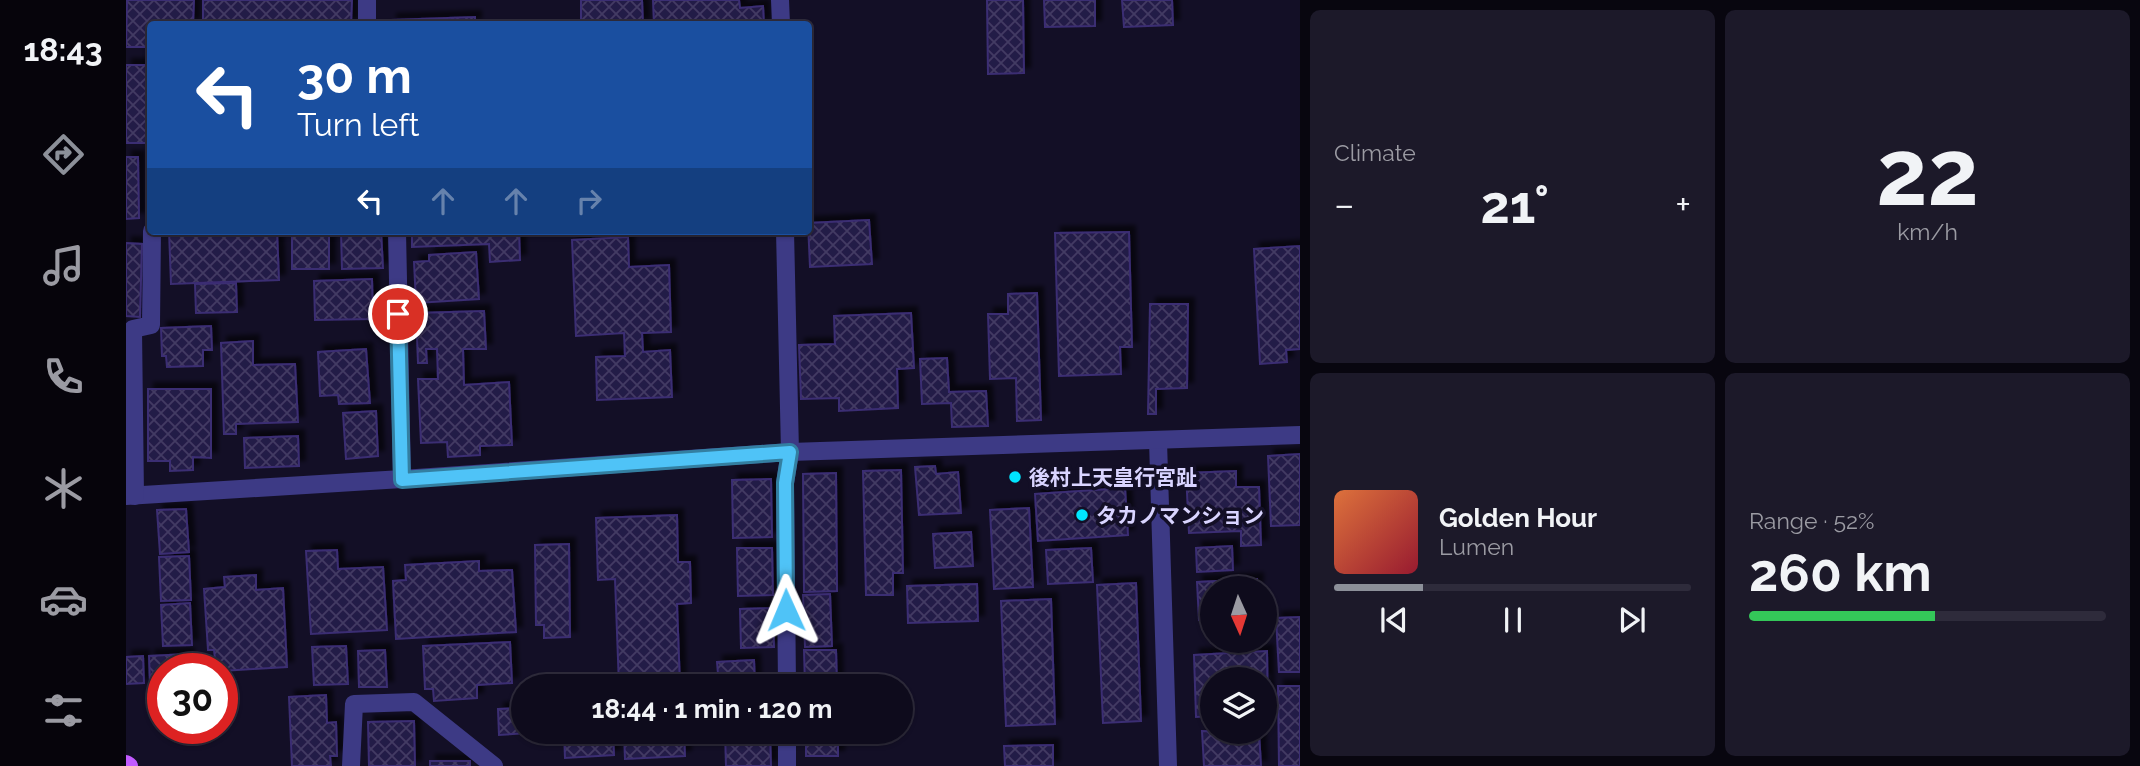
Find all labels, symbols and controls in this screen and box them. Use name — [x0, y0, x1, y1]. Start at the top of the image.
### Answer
text: 18:43 — [23, 31, 103, 68]
text: 30 m — [297, 47, 412, 104]
icon: left — [182, 49, 273, 140]
text: Turn left — [297, 106, 419, 143]
text: 22 — [1876, 119, 1979, 226]
icon: directions — [39, 130, 88, 179]
text: Climate — [1334, 139, 1416, 166]
text: 21° — [1481, 174, 1549, 235]
icon: left — [351, 182, 389, 220]
icon: ahead — [424, 182, 462, 220]
icon: ahead — [497, 182, 535, 220]
icon: right — [570, 182, 608, 220]
text: − — [1334, 182, 1354, 227]
text: + — [1675, 182, 1691, 227]
text: km/h — [1897, 218, 1958, 245]
icon: music — [39, 241, 88, 290]
pin — [368, 284, 428, 344]
icon: arrive — [379, 295, 417, 333]
icon: phone — [39, 352, 88, 401]
icon: climate — [39, 464, 88, 513]
place label: 後村上天皇行宮趾 — [1029, 465, 1197, 490]
marker: 後村上天皇行宮趾 — [1007, 469, 1023, 485]
place label: タカノマンション — [1096, 503, 1264, 528]
text: Golden Hour — [1439, 503, 1597, 533]
marker: タカノマンション — [1074, 507, 1090, 523]
text: Range · 52% — [1749, 507, 1875, 534]
text: Lumen — [1439, 533, 1514, 560]
text: 260 km — [1749, 542, 1932, 603]
position arrow — [749, 573, 823, 647]
icon: car — [39, 575, 88, 624]
north arrow — [1200, 576, 1278, 653]
map controls — [1200, 576, 1277, 744]
icon: previous — [1375, 601, 1413, 639]
icon: pause — [1494, 601, 1532, 639]
icon: next — [1613, 601, 1651, 639]
speed limit sign: 30 — [147, 653, 238, 744]
button: layers — [1200, 667, 1277, 744]
icon: filters — [39, 686, 88, 735]
text: 18:44 · 1 min · 120 m — [592, 694, 832, 724]

